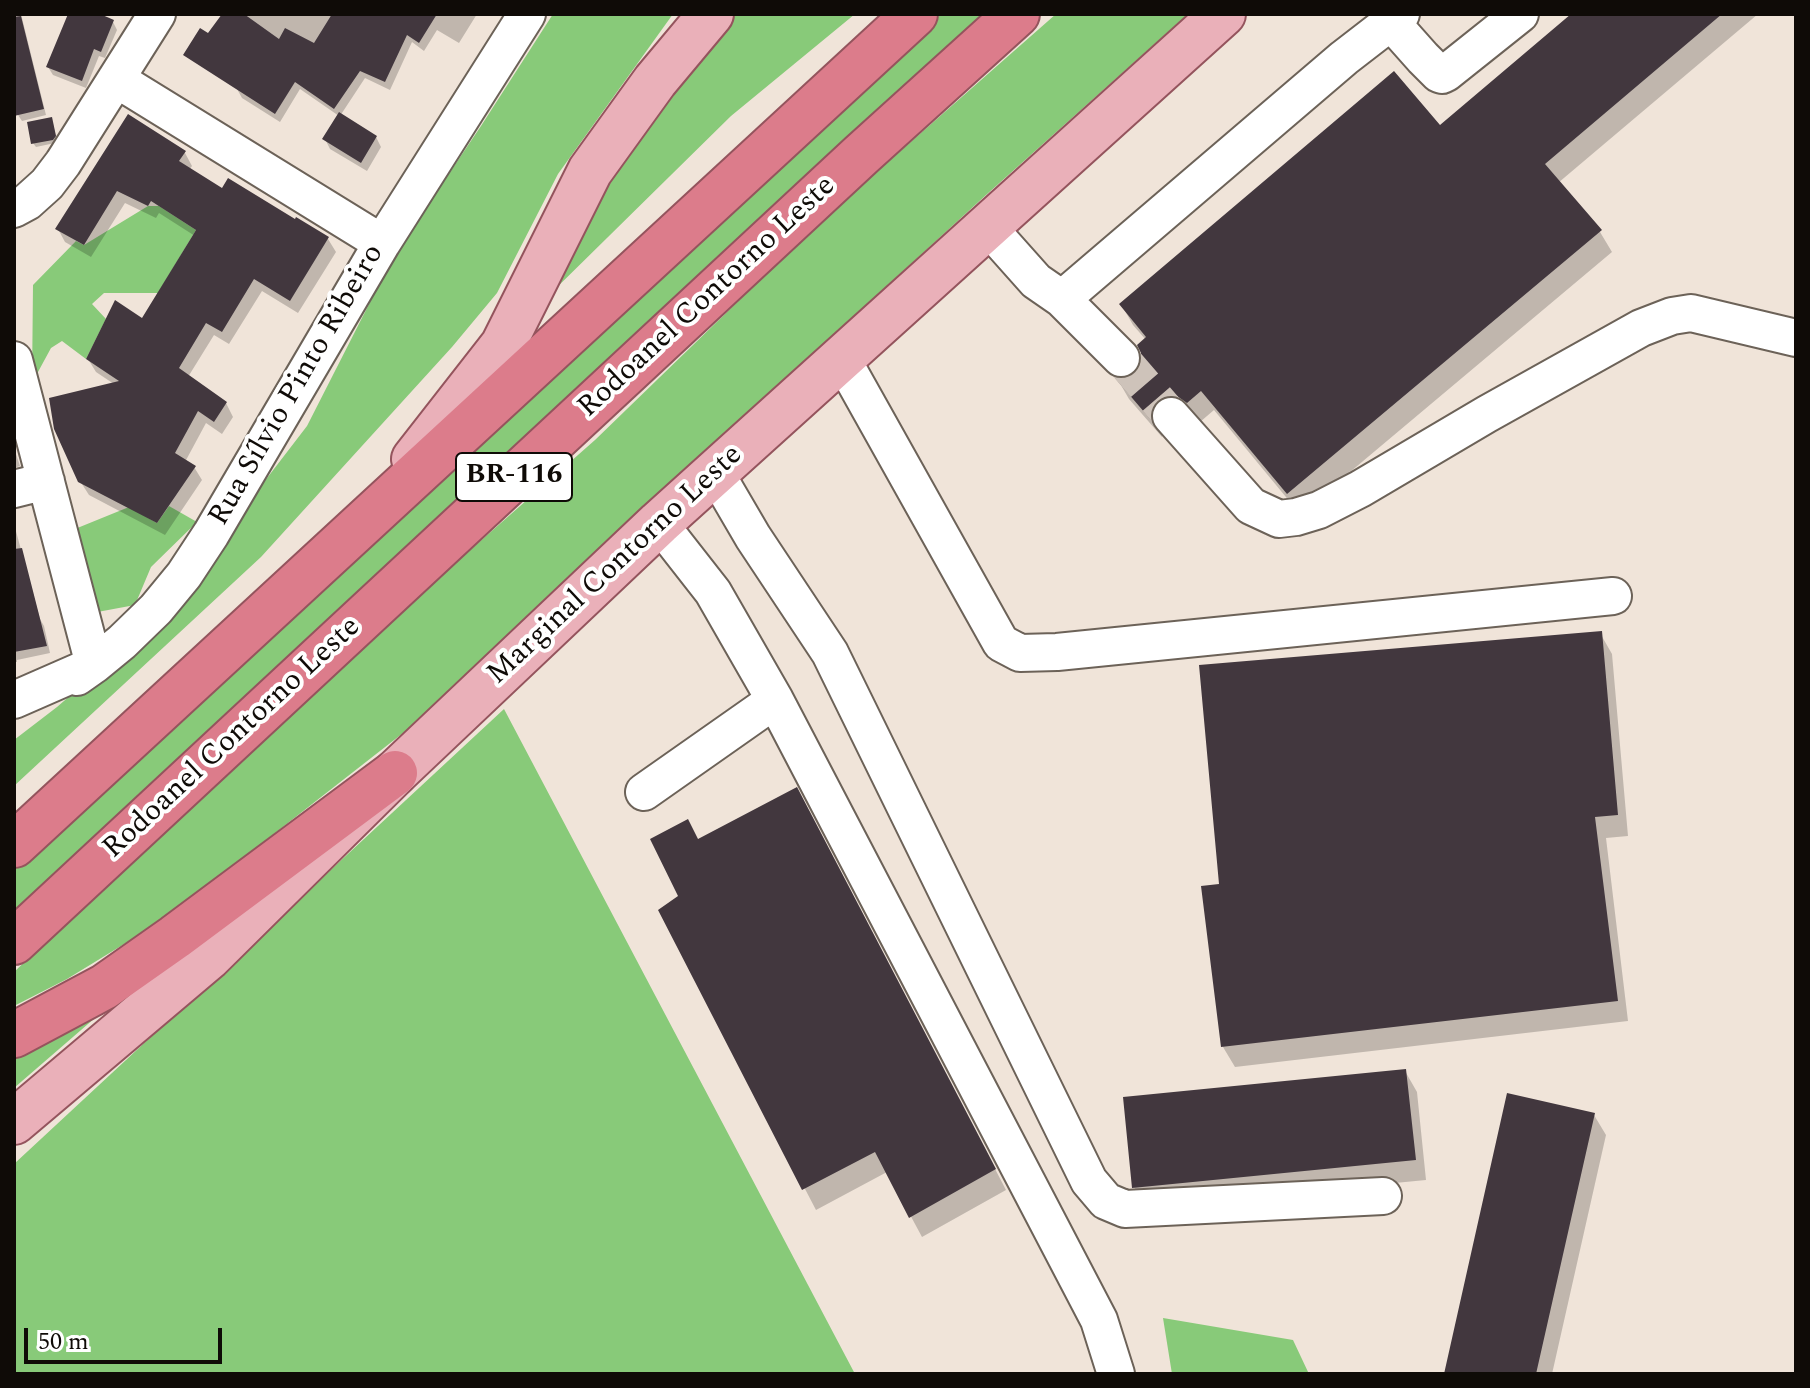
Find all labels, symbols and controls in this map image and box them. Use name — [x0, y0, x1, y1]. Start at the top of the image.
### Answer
street label: Rodoanel Contorno Leste — [572, 169, 844, 427]
street label: Rua Sílvio Pinto Ribeiro — [203, 239, 393, 533]
street label: Marginal Contorno Leste — [481, 438, 751, 694]
road number: BR-116 — [456, 453, 572, 501]
street label: Rodoanel Contorno Leste — [97, 610, 369, 868]
scale bar — [28, 1312, 226, 1362]
text: 50 m — [38, 1324, 89, 1360]

